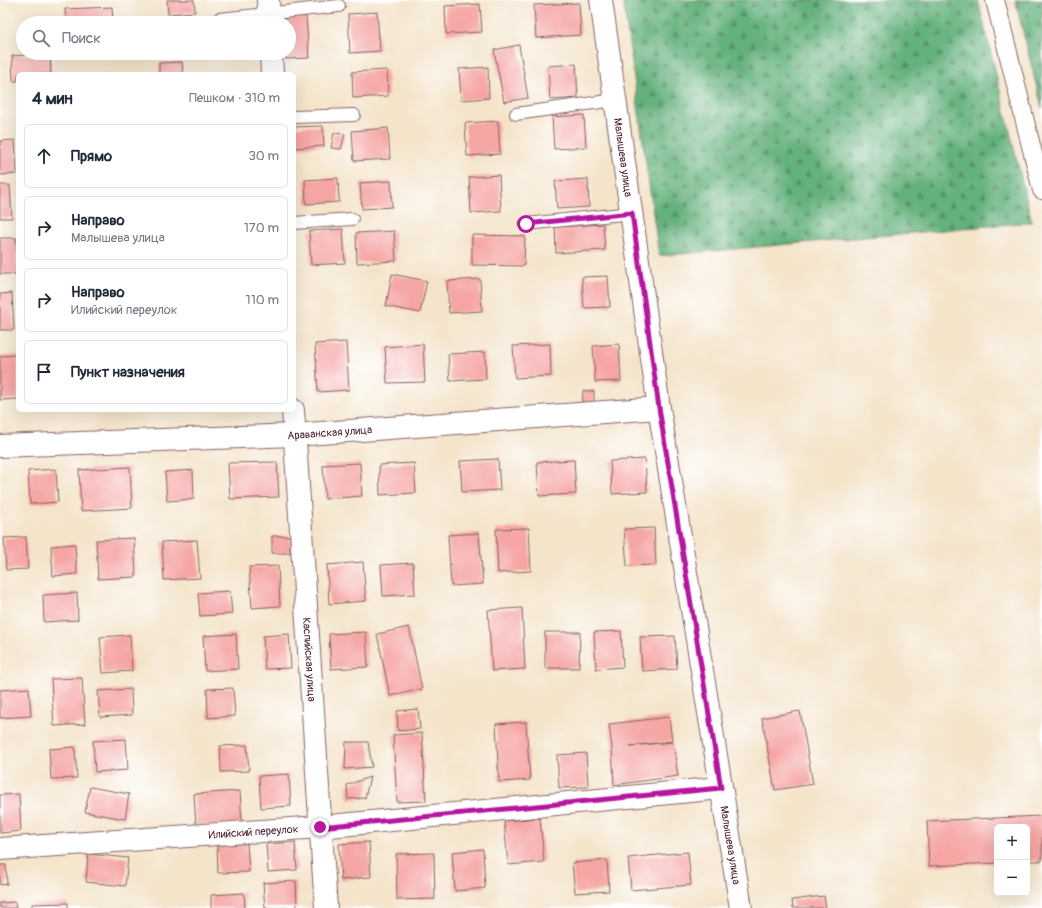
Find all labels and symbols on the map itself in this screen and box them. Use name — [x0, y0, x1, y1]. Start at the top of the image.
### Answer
street label: Малышева улица — [611, 117, 635, 198]
route start — [517, 215, 535, 233]
street label: Араванская улица — [287, 423, 373, 442]
street label: Каспийская улица — [300, 617, 319, 702]
street label: Малышева улица — [718, 805, 744, 885]
route end — [311, 818, 329, 836]
street label: Илийский переулок — [208, 822, 299, 841]

